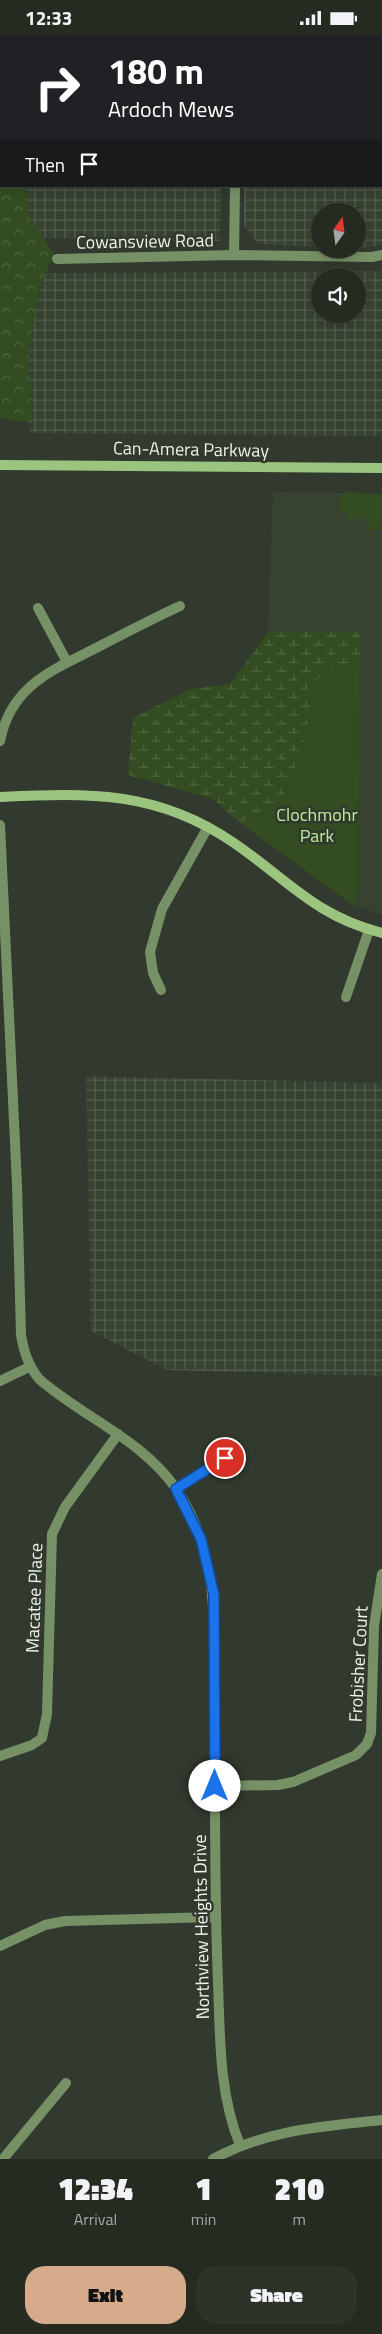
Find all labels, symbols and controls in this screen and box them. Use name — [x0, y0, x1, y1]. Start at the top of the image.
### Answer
text: 12:33 — [25, 3, 72, 32]
text: 180 m — [108, 44, 204, 98]
icon: right — [25, 55, 90, 120]
text: Ardoch Mews — [108, 92, 234, 126]
text: Then — [25, 150, 65, 179]
icon: arrive — [75, 150, 103, 178]
north arrow — [311, 203, 366, 257]
map controls — [311, 203, 366, 323]
street label: Cowansview Road — [76, 226, 214, 256]
button: sound — [311, 268, 366, 323]
street label: Can-Amera Parkway — [113, 434, 270, 464]
park label: Clochmohr Park — [276, 801, 358, 849]
pin — [204, 1437, 246, 1479]
icon: arrive — [211, 1444, 239, 1472]
street label: Macatee Place — [19, 1542, 49, 1654]
street label: Frobisher Court — [341, 1604, 375, 1723]
position arrow — [188, 1759, 240, 1811]
street label: Northview Heights Drive — [186, 1834, 216, 2020]
text: 12:34 — [58, 2166, 133, 2212]
text: 1 — [195, 2166, 212, 2212]
text: 210 — [274, 2166, 324, 2212]
text: Arrival — [74, 2207, 117, 2231]
text: min — [191, 2207, 216, 2231]
text: m — [292, 2207, 306, 2231]
button: Exit — [25, 2266, 186, 2324]
button: Share — [196, 2266, 357, 2324]

